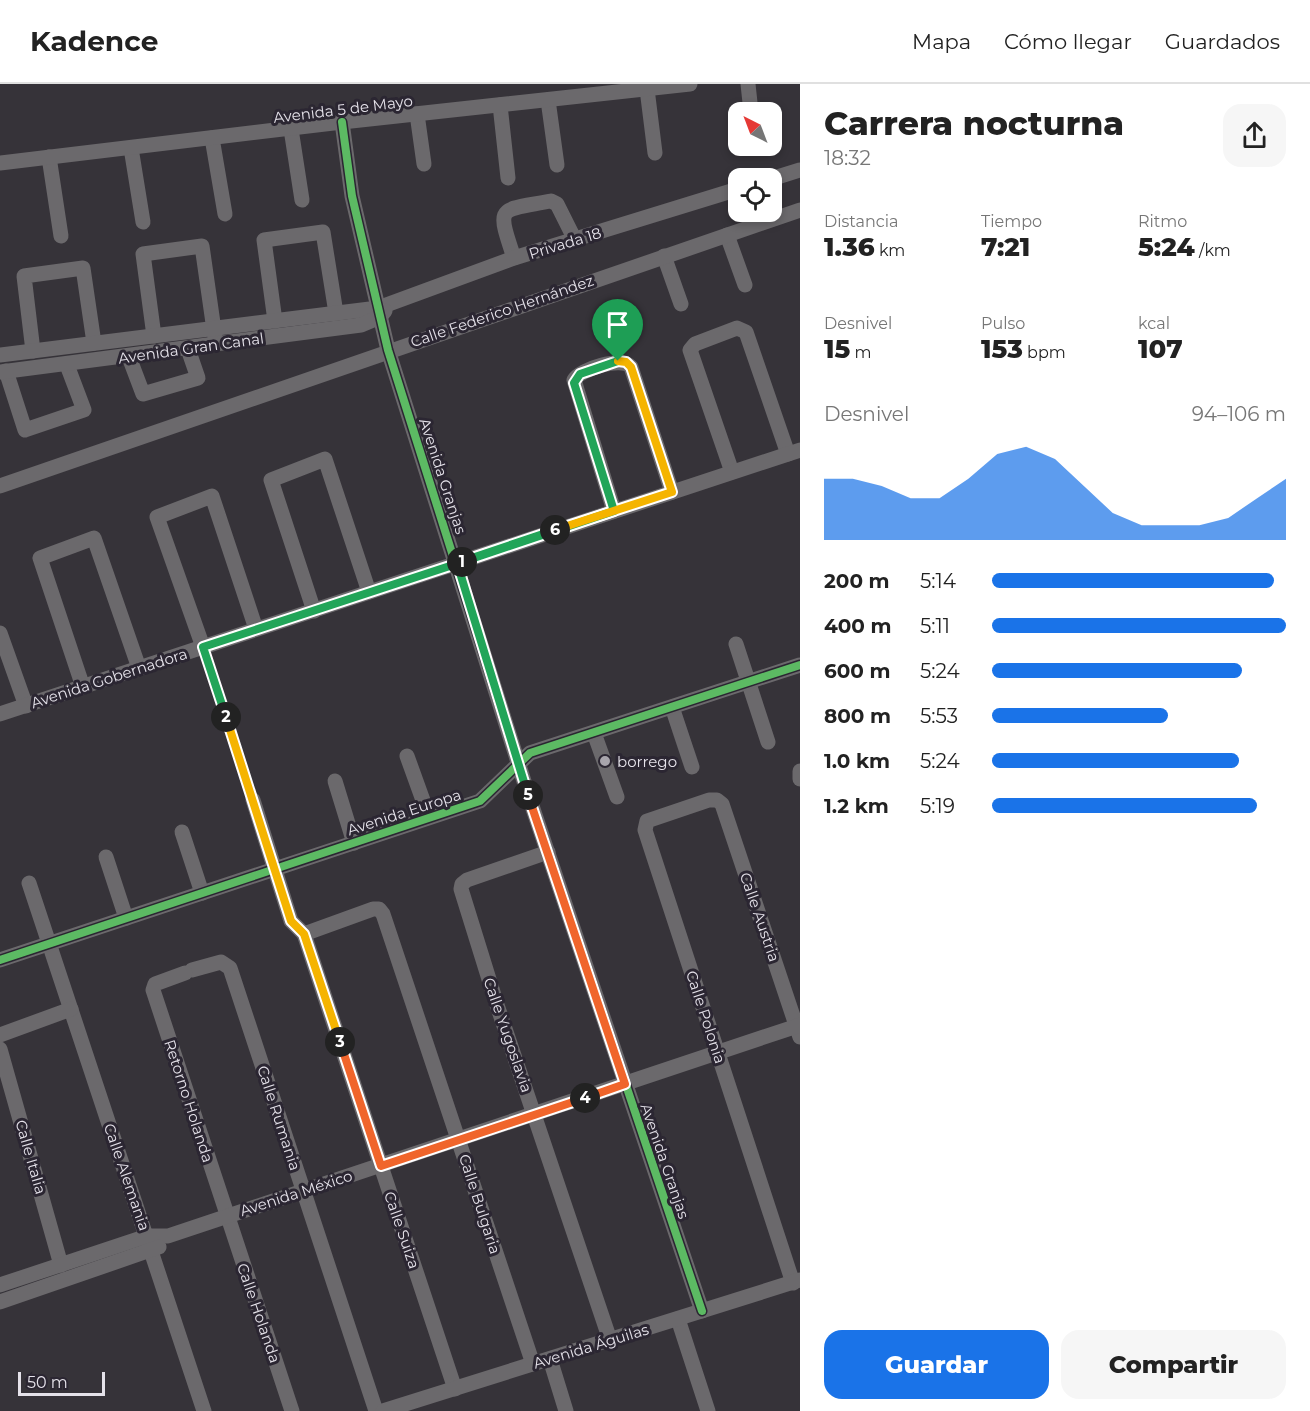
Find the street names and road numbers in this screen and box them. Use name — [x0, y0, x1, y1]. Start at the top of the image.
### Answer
street label: Avenida 5 de Mayo — [272, 91, 414, 127]
street label: Privada 18 — [526, 223, 604, 263]
street label: Calle Federico Hernández — [408, 271, 596, 351]
street label: Avenida Gran Canal — [117, 328, 265, 368]
street label: Avenida Granjas — [415, 416, 471, 536]
street label: Avenida Gobernadora — [28, 644, 190, 712]
street label: Avenida Europa — [345, 785, 463, 839]
street label: Calle Austria — [736, 870, 784, 964]
street label: Calle Polonia — [682, 968, 730, 1066]
street label: Calle Yugoslavia — [479, 975, 537, 1095]
street label: Retorno Holanda — [160, 1037, 218, 1165]
street label: Calle Rumania — [253, 1063, 305, 1173]
street label: Avenida Granjas — [636, 1101, 694, 1221]
street label: Calle Italia — [11, 1118, 51, 1196]
street label: Calle Alemania — [100, 1121, 154, 1233]
street label: Calle Bulgaria — [455, 1152, 505, 1256]
street label: Avenida México — [237, 1166, 355, 1220]
street label: Calle Suiza — [380, 1189, 424, 1271]
street label: Calle Holanda — [233, 1261, 285, 1365]
street label: Avenida Águilas — [531, 1319, 651, 1373]

